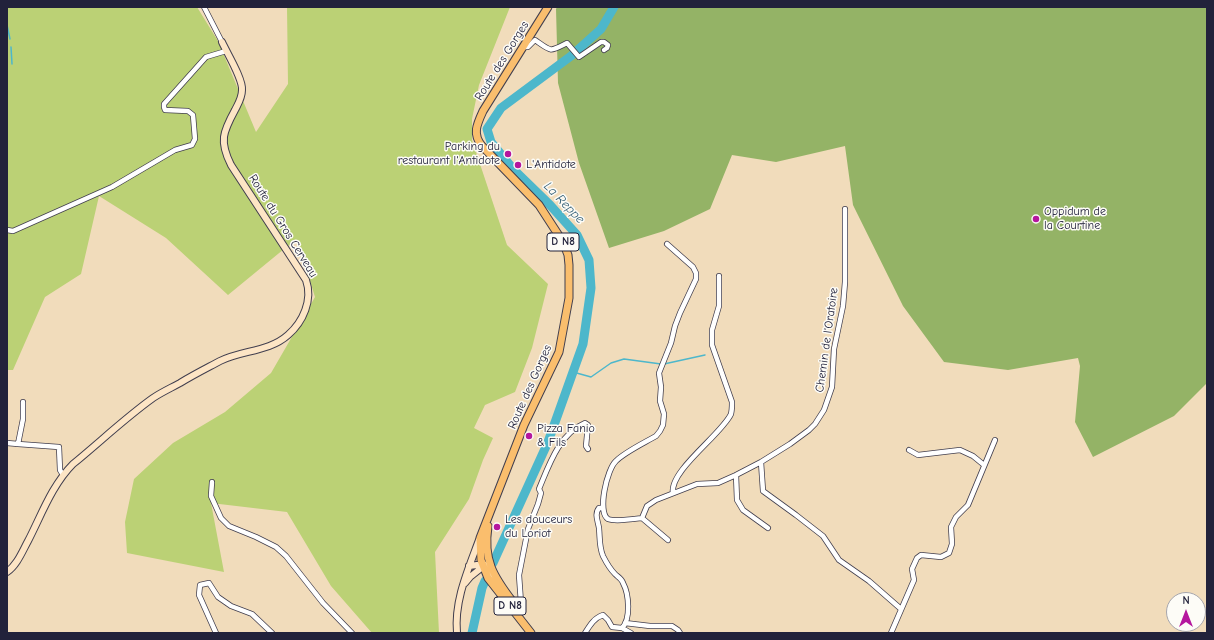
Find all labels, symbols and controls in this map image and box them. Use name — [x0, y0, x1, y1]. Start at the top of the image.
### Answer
street label: Route des Gorges — [472, 19, 532, 103]
place label: Parking du restaurant l'Antidote — [398, 140, 500, 168]
marker: Parking du restaurant l'Antidote — [503, 149, 513, 159]
place label: L'Antidote — [526, 158, 576, 172]
marker: L'Antidote — [513, 160, 523, 170]
street label: Route du Gros Cerveau — [245, 172, 321, 280]
water label: La Reppe — [540, 179, 588, 227]
place label: Oppidum de la Courtine — [1044, 205, 1106, 233]
marker: Oppidum de la Courtine — [1031, 214, 1041, 224]
road number: D N8 — [547, 233, 579, 251]
street label: Chemin de l'Oratoire — [813, 287, 841, 393]
street label: Route des Gorges — [505, 343, 555, 431]
place label: Pizza Fanio & Fils — [537, 422, 595, 450]
marker: Pizza Fanio & Fils — [524, 431, 534, 441]
place label: Les douceurs du Loriot — [505, 513, 572, 541]
marker: Les douceurs du Loriot — [492, 522, 502, 532]
north arrow — [1166, 592, 1206, 632]
text: N — [1182, 594, 1190, 607]
road number: D N8 — [494, 597, 526, 615]

